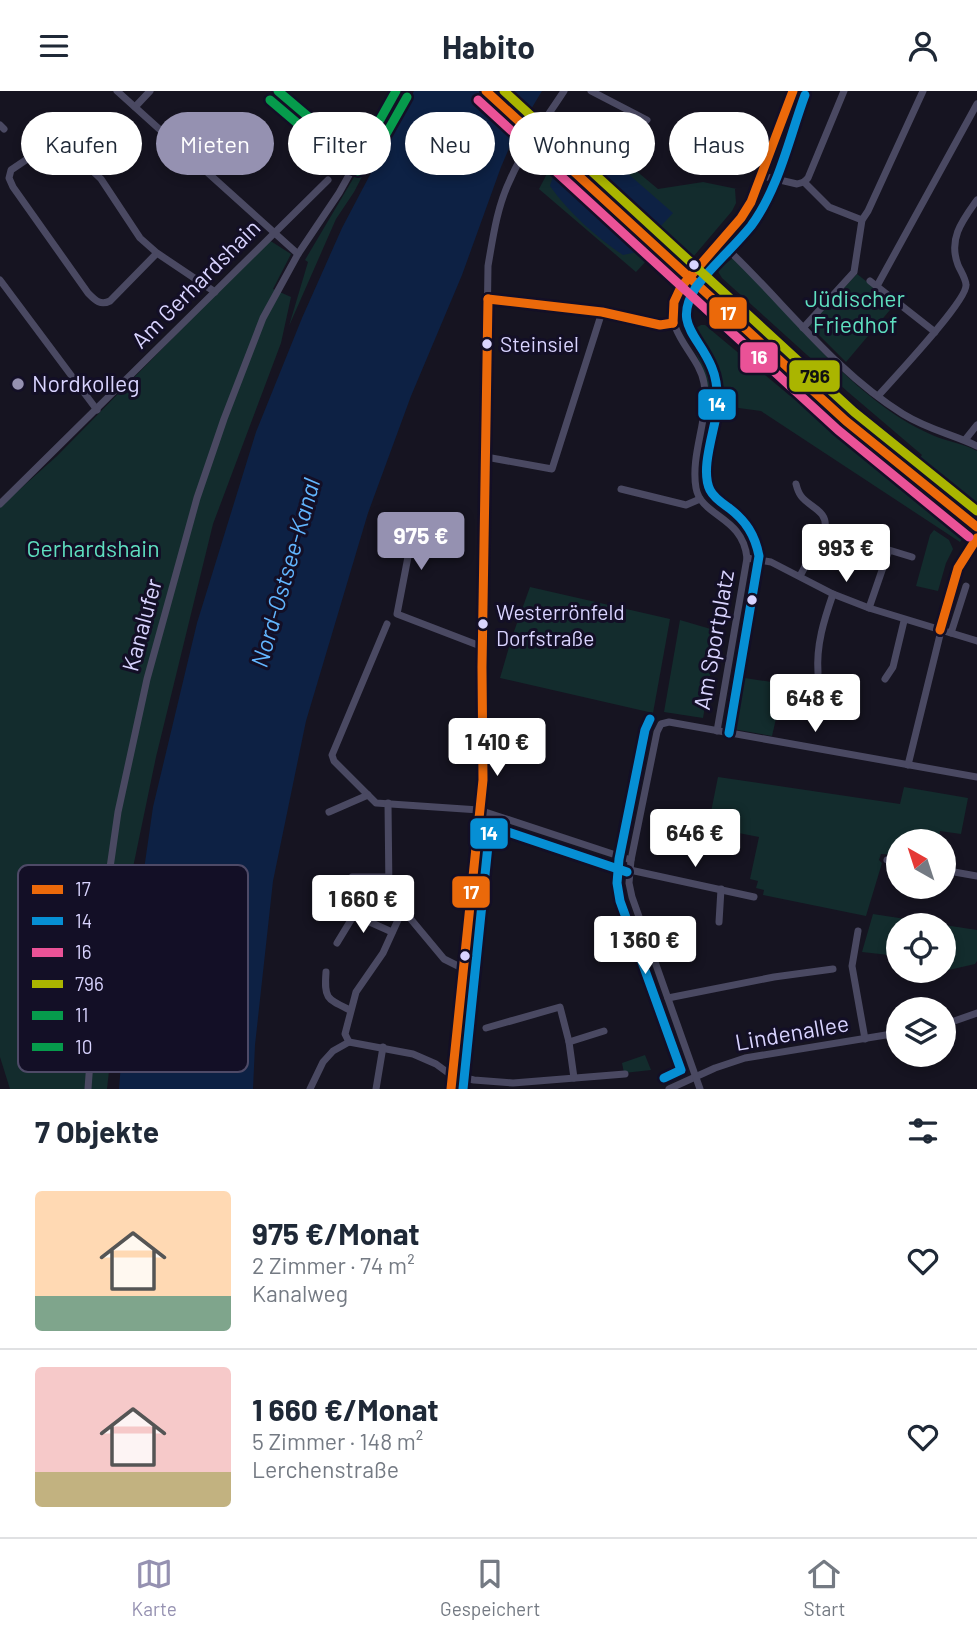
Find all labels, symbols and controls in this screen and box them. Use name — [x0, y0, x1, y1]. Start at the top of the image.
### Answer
icon: menu — [35, 27, 73, 65]
text: Habito — [442, 27, 535, 65]
icon: person — [904, 27, 942, 65]
chip: Kaufen — [21, 112, 142, 175]
chip: Mieten — [156, 112, 274, 175]
chip: Filter — [288, 112, 391, 175]
chip: Neu — [405, 112, 495, 175]
chip: Wohnung — [509, 112, 655, 175]
chip: Haus — [669, 112, 769, 175]
street label: Am Gerhardshain — [125, 213, 266, 354]
unlabelled marker — [687, 258, 701, 272]
park label: Jüdischer Friedhof — [805, 284, 906, 338]
line badge: 17 — [708, 296, 748, 330]
text: 17 — [720, 301, 737, 324]
place label: Steinsiel — [500, 331, 579, 356]
marker: Steinsiel — [480, 337, 494, 351]
line badge: 16 — [739, 341, 779, 374]
text: 16 — [751, 345, 767, 368]
line badge: 796 — [788, 359, 841, 393]
text: 796 — [800, 364, 830, 387]
place label: Nordkolleg — [32, 369, 140, 397]
marker: Nordkolleg — [10, 376, 26, 392]
line badge: 14 — [697, 388, 737, 421]
text: 14 — [708, 392, 726, 415]
water label: Nord-Ostsee-Kanal — [244, 474, 326, 670]
pin: 975 € — [372, 512, 470, 572]
text: 975 € — [393, 521, 449, 549]
pin: 993 € — [797, 525, 895, 584]
text: 993 € — [818, 533, 874, 561]
park label: Gerhardshain — [26, 534, 160, 562]
street label: Am Sportplatz — [687, 568, 739, 712]
street label: Kanalufer — [115, 574, 167, 674]
unlabelled marker — [745, 593, 759, 607]
place label: Westerrönfeld Dorfstraße — [496, 599, 625, 650]
marker: Westerrönfeld Dorfstraße — [476, 617, 490, 631]
pin: 648 € — [766, 675, 864, 734]
text: 648 € — [786, 683, 844, 711]
pin: 1 410 € — [432, 719, 562, 778]
text: 1 410 € — [465, 727, 529, 755]
pin: 646 € — [646, 809, 744, 869]
line badge: 14 — [469, 817, 509, 850]
text: 646 € — [666, 818, 724, 846]
text: 14 — [480, 821, 498, 844]
north arrow — [886, 829, 956, 899]
map controls — [886, 829, 956, 1067]
legend — [18, 865, 248, 1072]
pin: 1 660 € — [298, 875, 428, 935]
line badge: 17 — [451, 875, 491, 909]
text: 17 — [75, 877, 91, 900]
text: 17 — [463, 880, 480, 903]
text: 1 660 € — [328, 884, 398, 912]
text: 14 — [75, 909, 92, 932]
button: locate — [886, 913, 956, 983]
pin: 1 360 € — [580, 917, 710, 976]
text: 1 360 € — [610, 925, 680, 953]
text: 16 — [75, 940, 91, 963]
unlabelled marker — [458, 949, 472, 963]
text: 796 — [75, 972, 104, 995]
button: layers — [886, 997, 956, 1067]
text: 11 — [75, 1003, 88, 1026]
street label: Lindenallee — [733, 1008, 851, 1056]
text: 10 — [75, 1035, 92, 1058]
icon: filters — [904, 1112, 942, 1150]
text: 7 Objekte — [35, 1113, 159, 1149]
text: 975 €/Monat — [252, 1215, 420, 1251]
icon: home — [91, 1219, 175, 1303]
icon: heart — [904, 1242, 942, 1280]
text: 2 Zimmer · 74 m² — [252, 1251, 415, 1279]
text: Kanalweg — [252, 1279, 348, 1307]
text: 1 660 €/Monat — [252, 1391, 439, 1427]
icon: home — [91, 1395, 175, 1479]
icon: heart — [904, 1418, 942, 1456]
text: 5 Zimmer · 148 m² — [252, 1427, 423, 1455]
text: Lerchenstraße — [252, 1455, 399, 1483]
tab: Karte — [132, 1555, 177, 1620]
tab: Gespeichert — [440, 1555, 540, 1620]
tab: Start — [804, 1555, 845, 1620]

